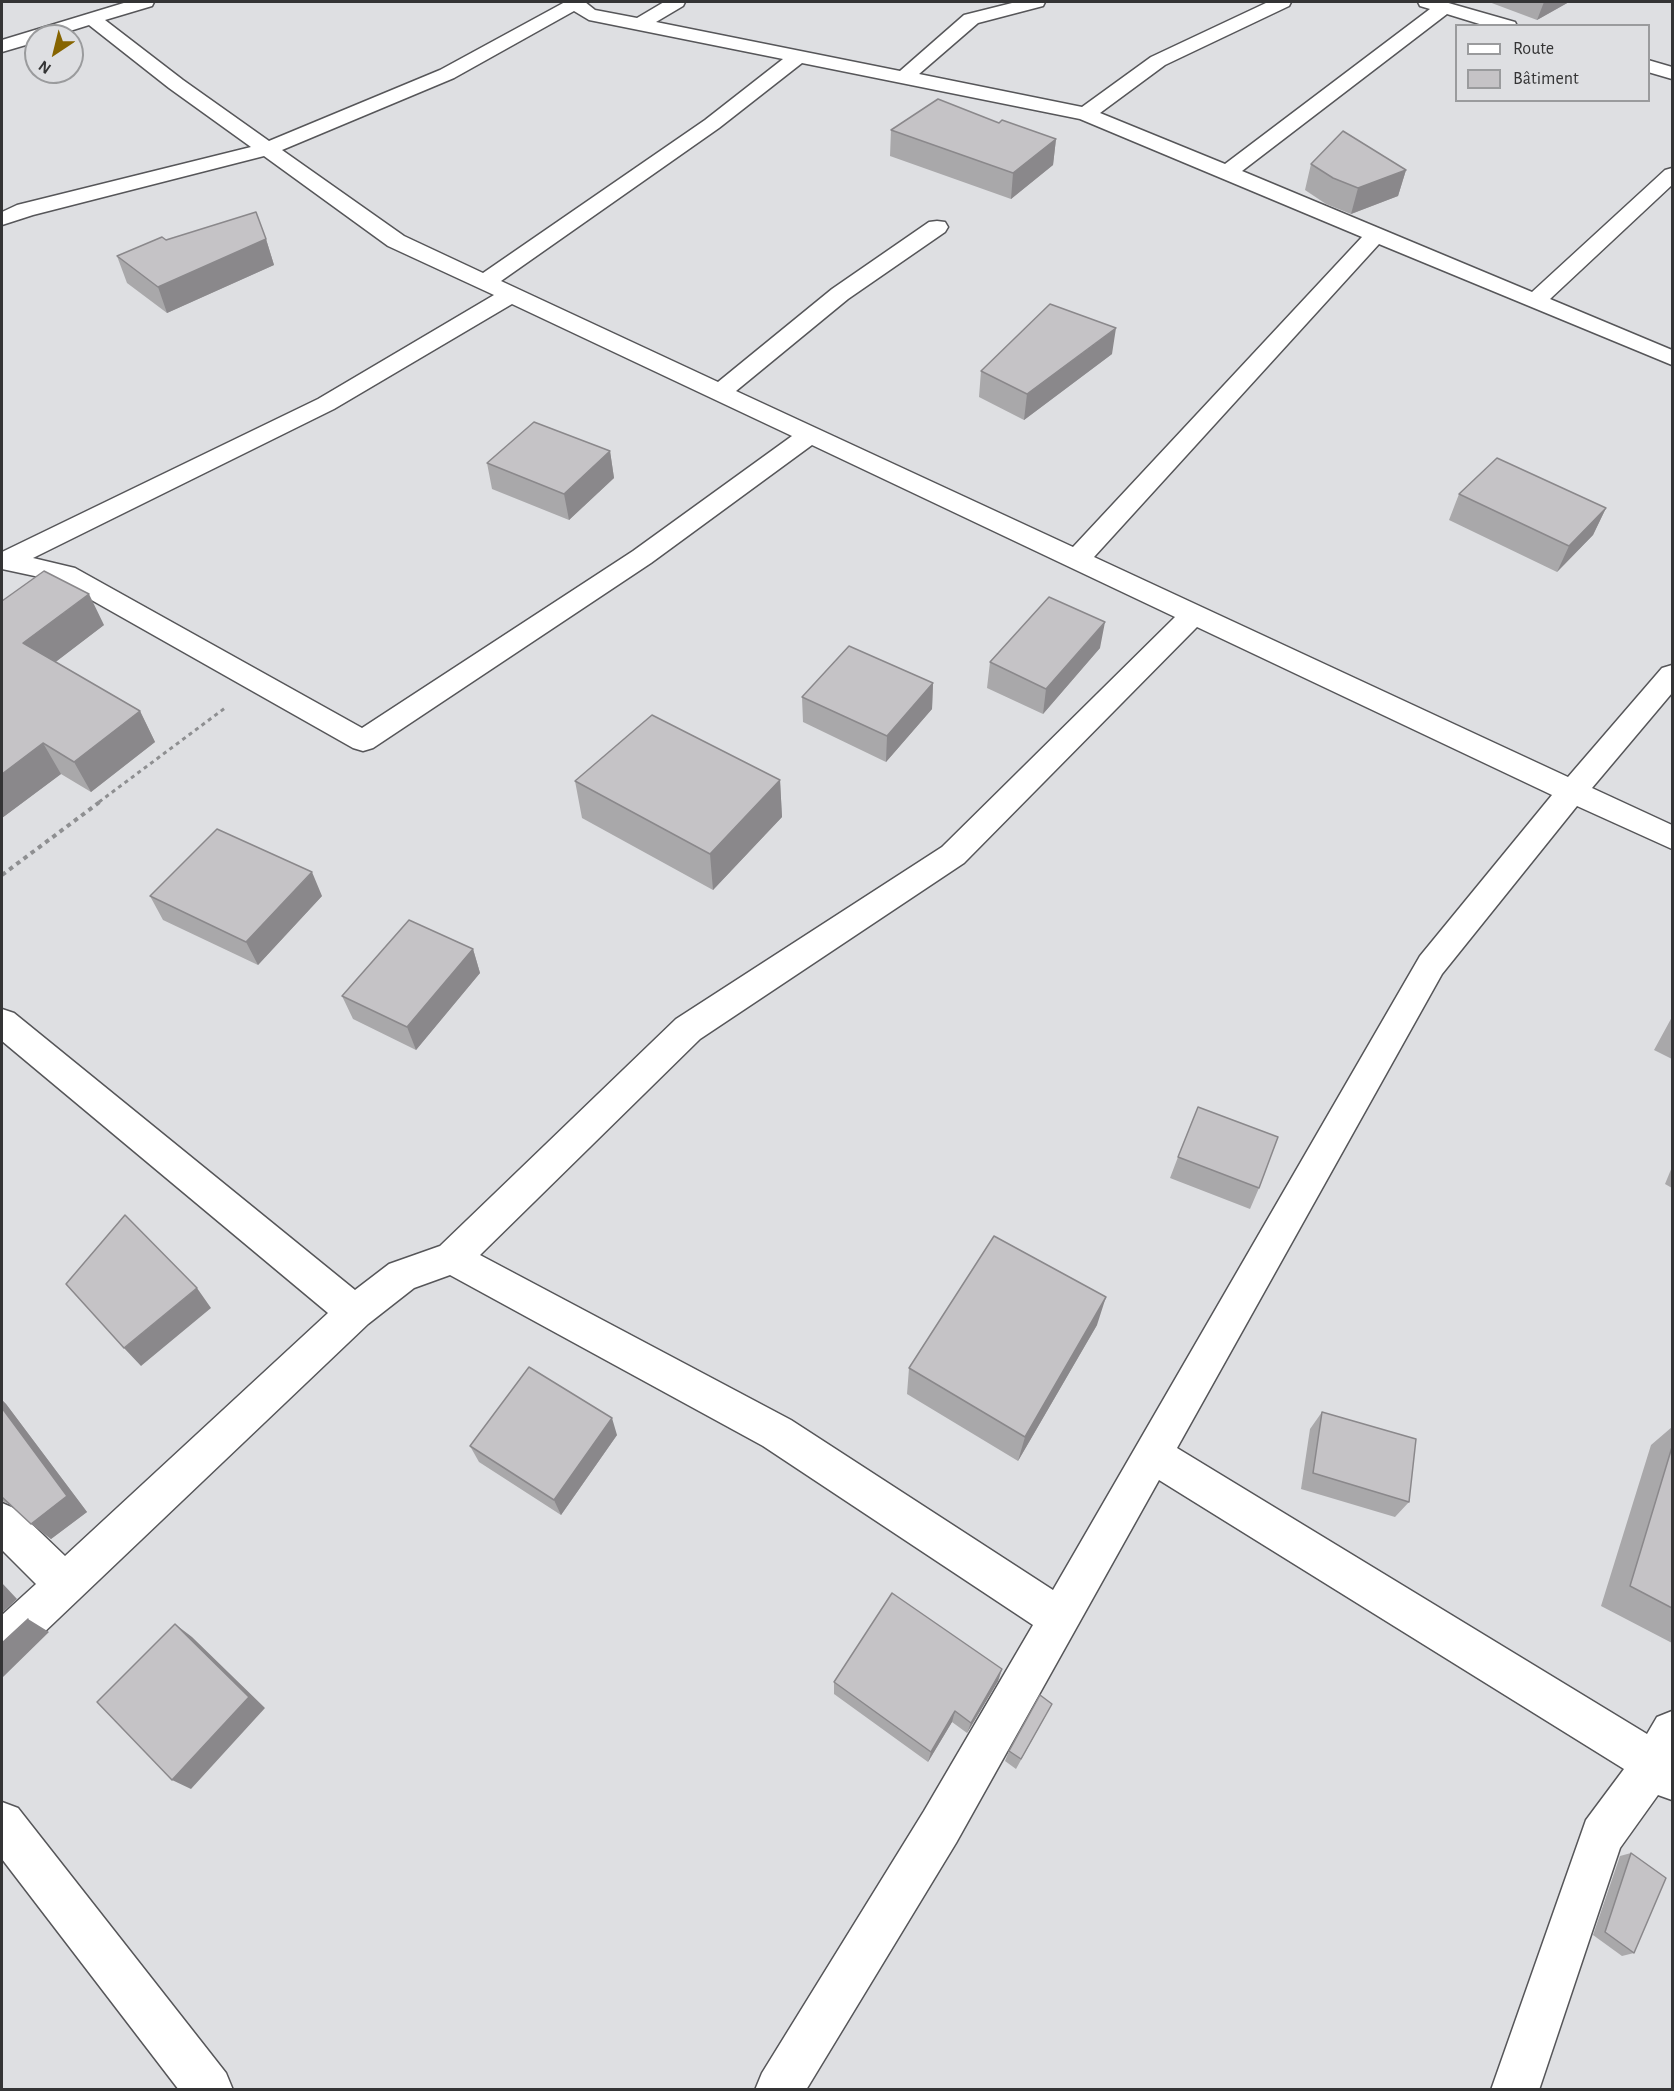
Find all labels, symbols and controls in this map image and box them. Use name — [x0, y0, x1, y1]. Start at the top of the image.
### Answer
north arrow — [24, 24, 84, 84]
legend — [1455, 24, 1650, 102]
text: Route — [1513, 40, 1554, 58]
text: N — [36, 57, 54, 77]
text: Bâtiment — [1513, 70, 1579, 88]

